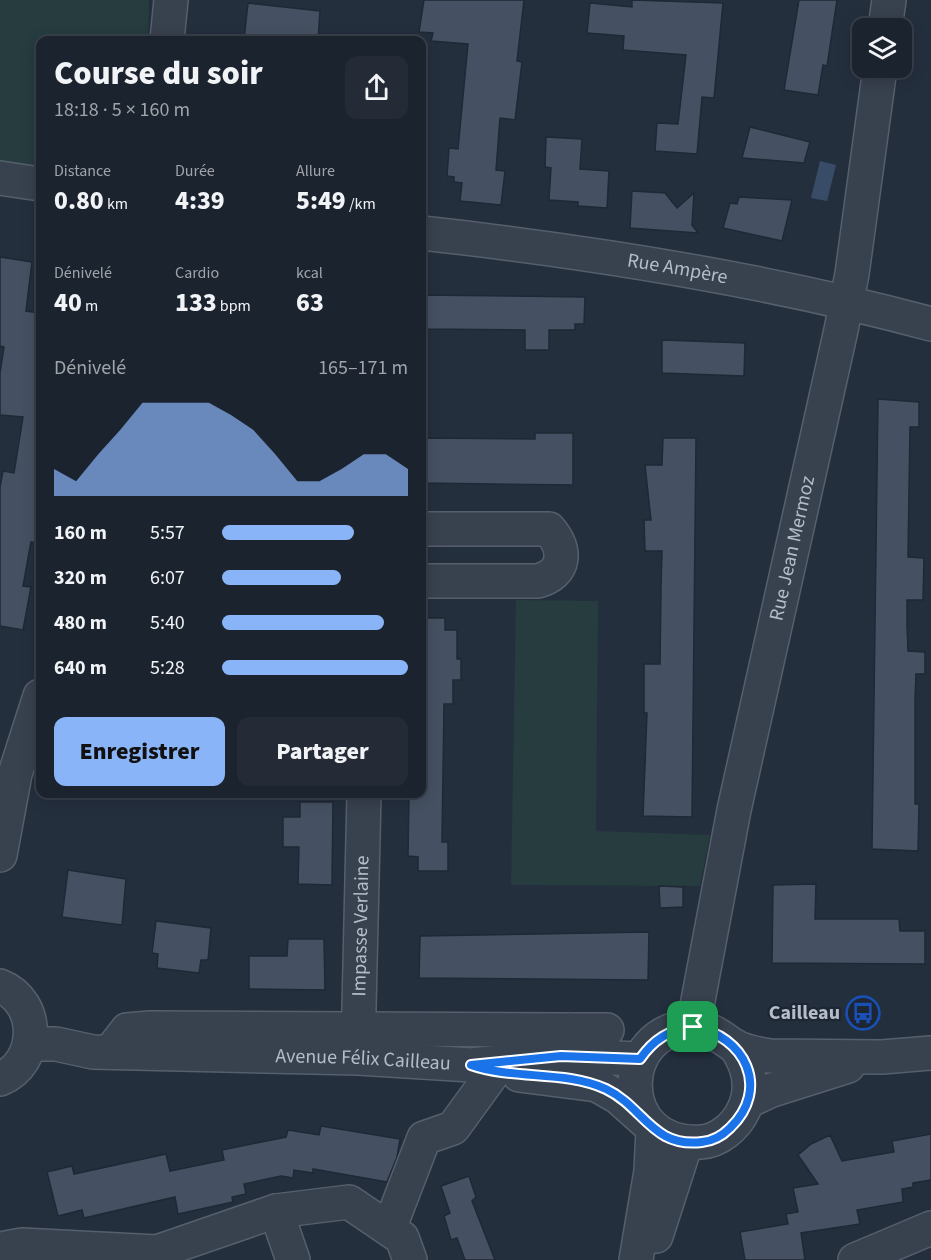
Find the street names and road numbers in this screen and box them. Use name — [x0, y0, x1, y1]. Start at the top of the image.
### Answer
street label: Rue Ampère — [625, 246, 730, 291]
street label: Rue Jean Mermoz — [763, 473, 822, 623]
street label: Impasse Verlaine — [345, 855, 377, 997]
street label: Avenue Félix Cailleau — [275, 1042, 451, 1078]

